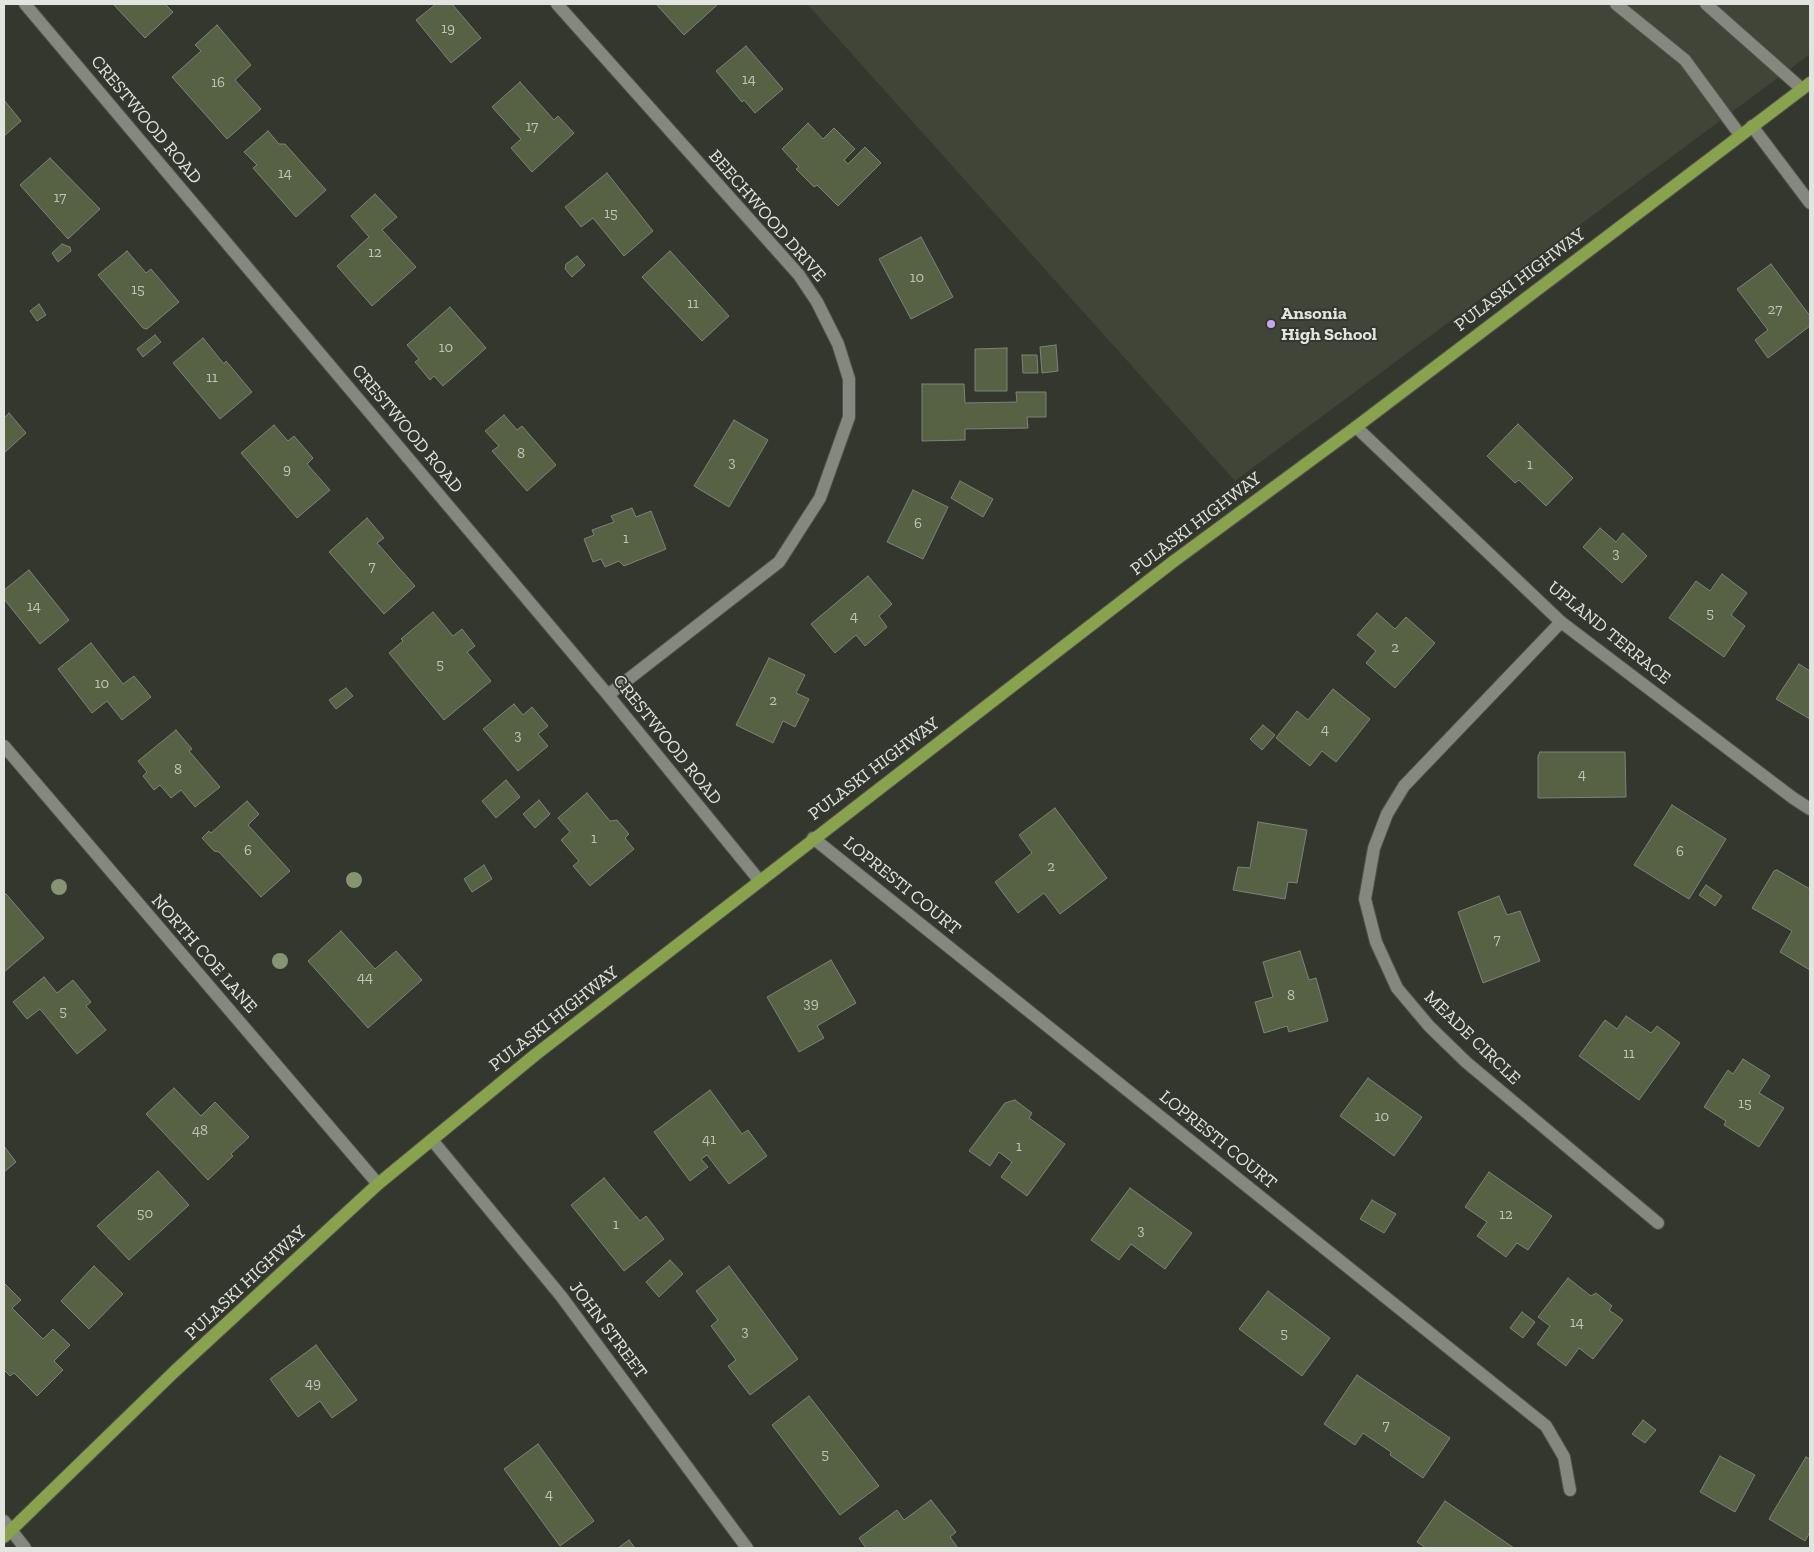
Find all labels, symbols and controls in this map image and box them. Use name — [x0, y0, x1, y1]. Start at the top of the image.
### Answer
house number: 19 — [441, 20, 455, 38]
street label: CRESTWOOD ROAD — [86, 51, 206, 189]
house number: 14 — [742, 71, 756, 89]
house number: 16 — [211, 74, 225, 92]
house number: 17 — [526, 118, 538, 136]
street label: BEECHWOOD DRIVE — [704, 145, 830, 287]
house number: 14 — [278, 165, 292, 183]
house number: 17 — [54, 189, 66, 207]
house number: 15 — [604, 205, 618, 223]
street label: PULASKI HIGHWAY — [1450, 224, 1590, 336]
house number: 12 — [368, 244, 382, 262]
house number: 10 — [910, 269, 924, 287]
house number: 15 — [131, 281, 145, 299]
house number: 11 — [687, 295, 699, 313]
house number: 27 — [1768, 301, 1782, 319]
place label: Ansonia High School — [1281, 303, 1377, 346]
marker: Ansonia High School — [1265, 318, 1277, 330]
house number: 10 — [439, 339, 453, 357]
street label: CRESTWOOD ROAD — [347, 360, 467, 498]
house number: 11 — [206, 369, 218, 387]
house number: 8 — [517, 445, 525, 463]
house number: 3 — [728, 454, 736, 472]
house number: 1 — [1527, 456, 1533, 474]
house number: 9 — [283, 461, 291, 479]
street label: PULASKI HIGHWAY — [1126, 468, 1266, 580]
house number: 6 — [914, 515, 922, 533]
house number: 1 — [623, 530, 629, 548]
house number: 3 — [1612, 545, 1620, 563]
house number: 7 — [368, 558, 376, 576]
street label: UPLAND TERRACE — [1543, 577, 1675, 689]
house number: 14 — [27, 598, 41, 616]
house number: 5 — [1706, 605, 1714, 623]
house number: 4 — [850, 608, 858, 626]
house number: 2 — [1391, 639, 1399, 657]
house number: 5 — [436, 656, 444, 674]
street label: CRESTWOOD ROAD — [608, 671, 726, 809]
house number: 10 — [95, 675, 109, 693]
house number: 2 — [769, 692, 777, 710]
street label: PULASKI HIGHWAY — [804, 713, 944, 825]
house number: 4 — [1321, 721, 1329, 739]
house number: 3 — [514, 727, 522, 745]
house number: 8 — [174, 761, 182, 779]
house number: 4 — [1578, 766, 1586, 784]
house number: 1 — [591, 830, 597, 848]
street label: LOPRESTI COURT — [839, 832, 965, 940]
house number: 6 — [244, 842, 252, 860]
house number: 6 — [1676, 843, 1684, 861]
house number: 2 — [1047, 858, 1055, 876]
street label: NORTH COE LANE — [147, 890, 261, 1018]
house number: 7 — [1493, 931, 1501, 949]
street label: PULASKI HIGHWAY — [485, 962, 623, 1076]
house number: 44 — [357, 969, 373, 987]
house number: 8 — [1287, 987, 1295, 1005]
street label: MEADE CIRCLE — [1419, 987, 1525, 1089]
house number: 39 — [803, 995, 819, 1013]
house number: 5 — [59, 1003, 67, 1021]
house number: 11 — [1623, 1045, 1635, 1063]
street label: LOPRESTI COURT — [1155, 1086, 1281, 1194]
house number: 15 — [1738, 1095, 1752, 1113]
house number: 10 — [1375, 1108, 1389, 1126]
house number: 48 — [192, 1122, 208, 1140]
house number: 41 — [702, 1131, 716, 1149]
house number: 1 — [1016, 1138, 1022, 1156]
house number: 50 — [137, 1205, 153, 1223]
house number: 12 — [1499, 1206, 1513, 1224]
house number: 1 — [613, 1216, 619, 1234]
street label: PULASKI HIGHWAY — [181, 1221, 311, 1345]
house number: 3 — [1137, 1222, 1145, 1240]
street label: JOHN STREET — [564, 1277, 652, 1383]
house number: 14 — [1570, 1314, 1584, 1332]
house number: 3 — [741, 1323, 749, 1341]
house number: 5 — [1280, 1325, 1288, 1343]
house number: 49 — [305, 1375, 321, 1393]
house number: 7 — [1382, 1417, 1390, 1435]
house number: 5 — [821, 1446, 829, 1464]
house number: 4 — [545, 1486, 553, 1504]

